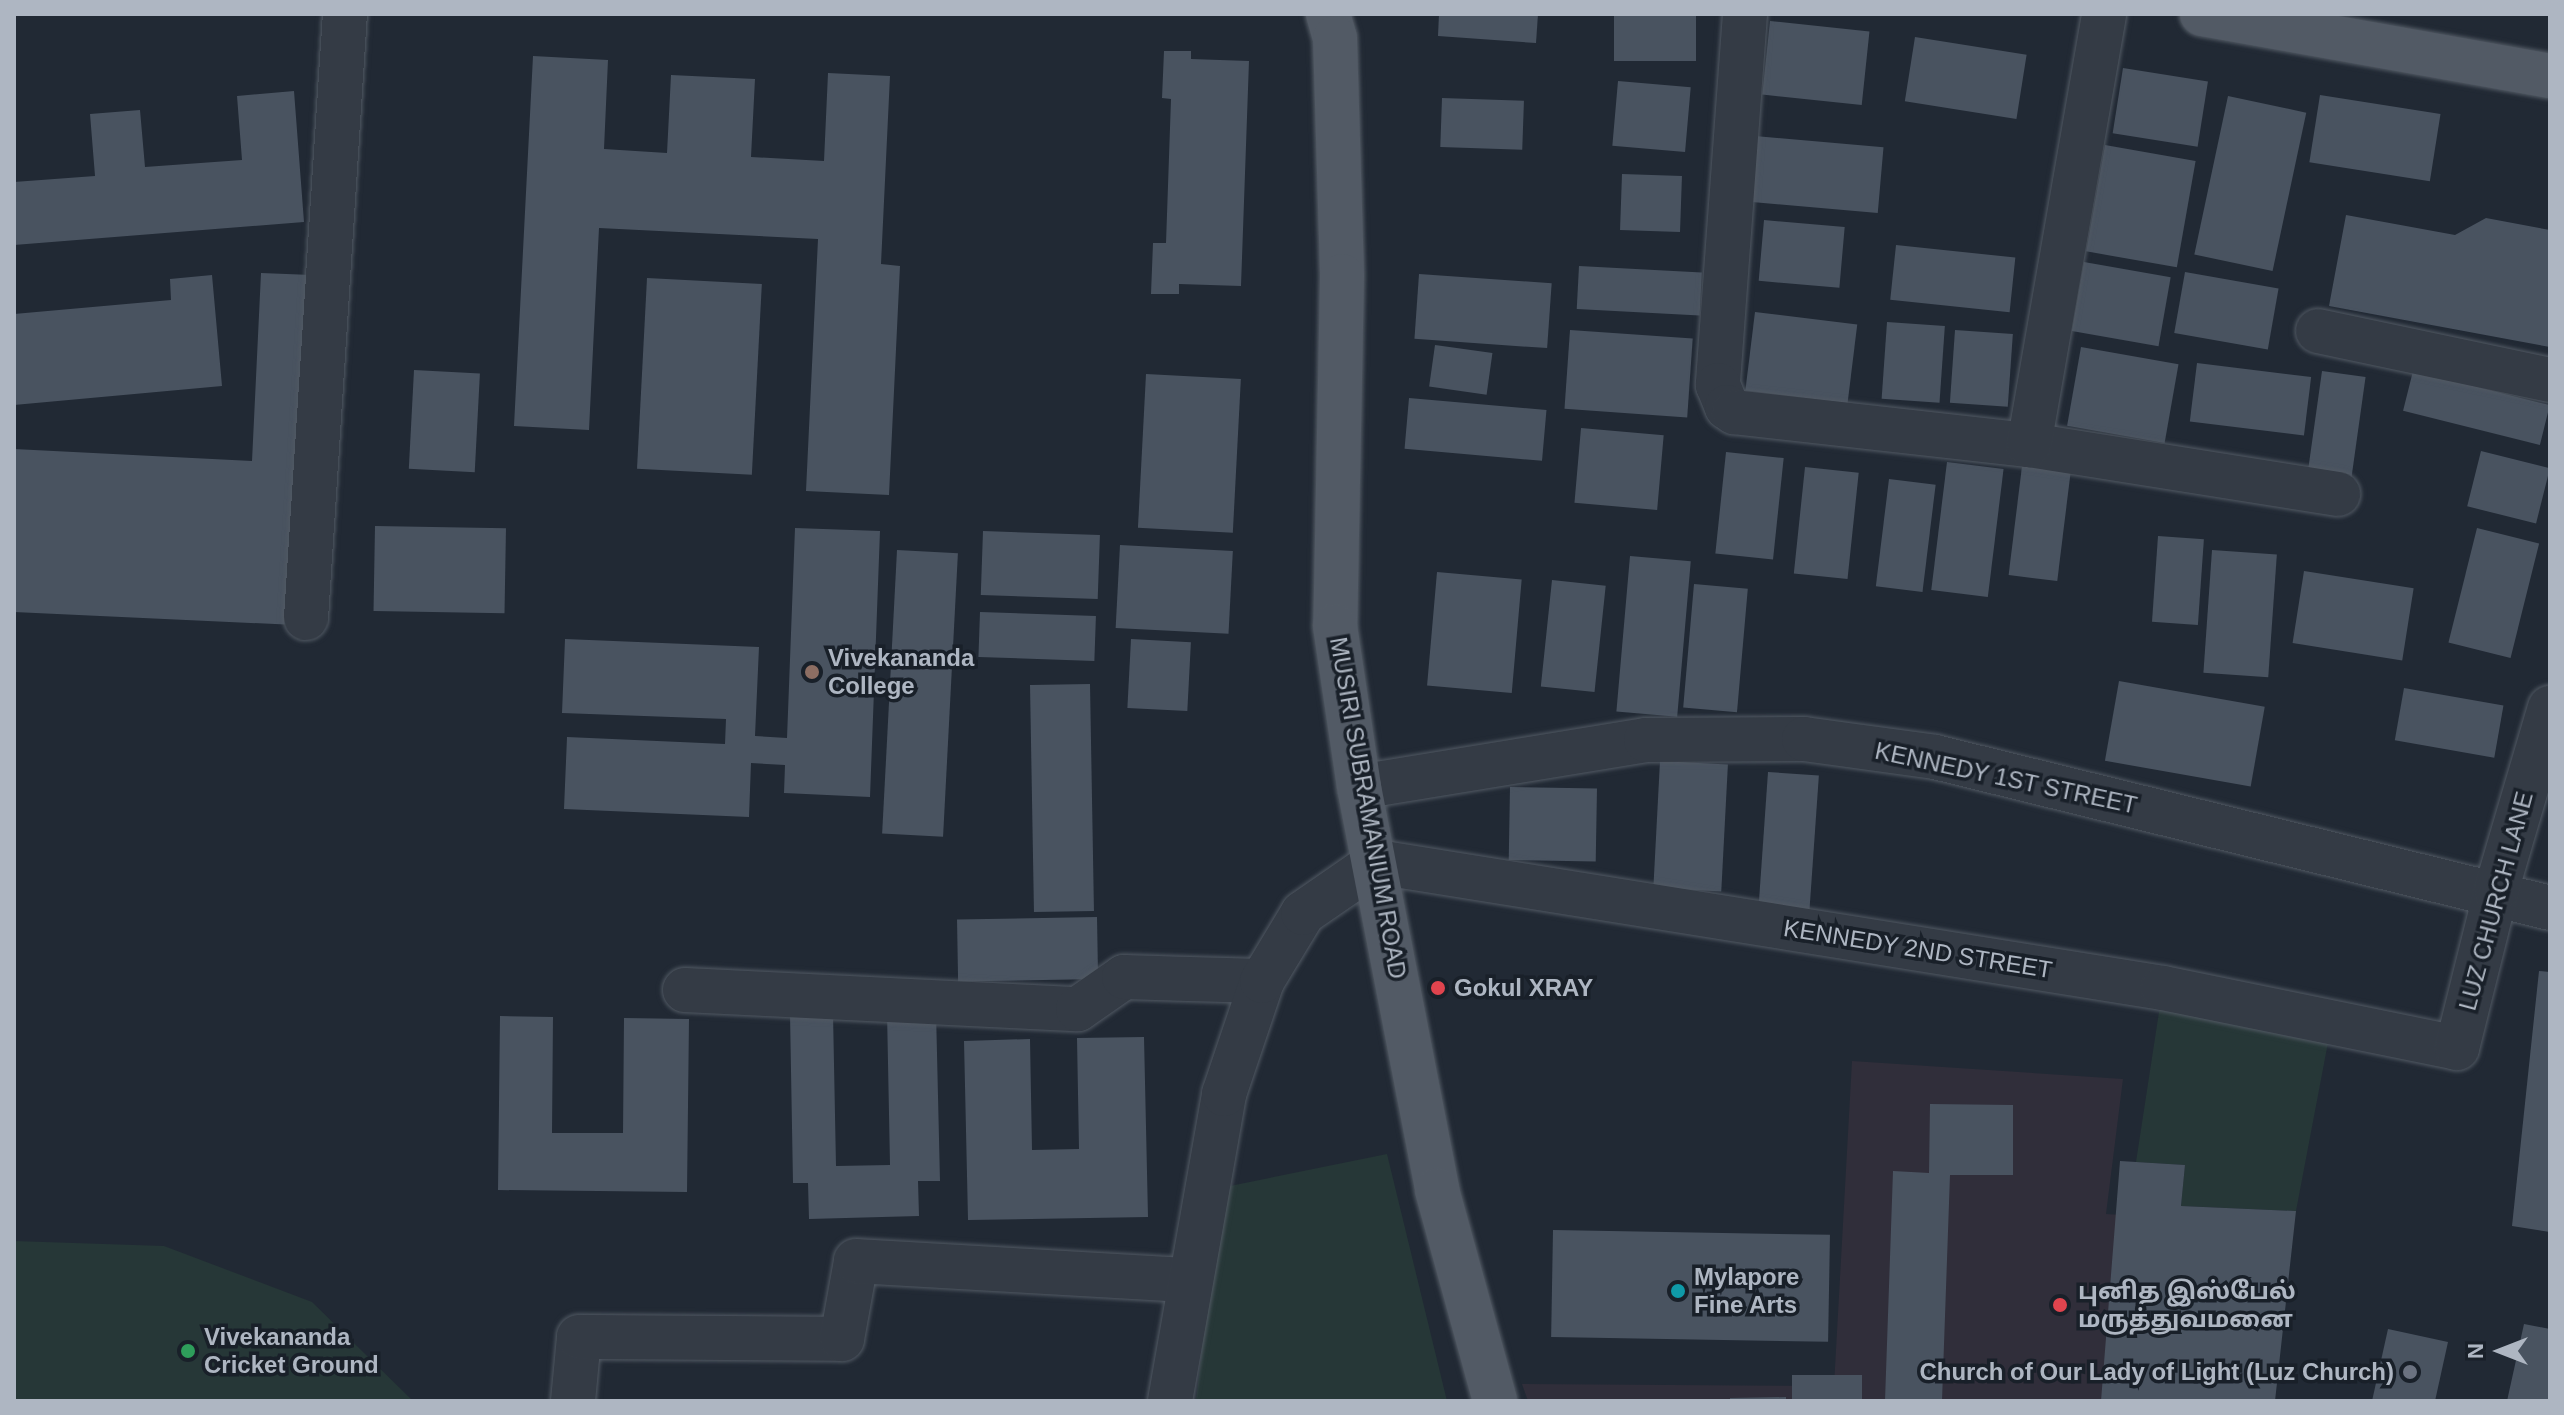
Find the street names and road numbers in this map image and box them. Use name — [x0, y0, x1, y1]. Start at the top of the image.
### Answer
street label: MUSIRI SUBRAMANIUM ROAD — [1324, 635, 1412, 981]
street label: KENNEDY 1ST STREET — [1872, 736, 2140, 820]
street label: LUZ CHURCH LANE — [2453, 788, 2539, 1014]
street label: KENNEDY 2ND STREET — [1781, 913, 2055, 985]

